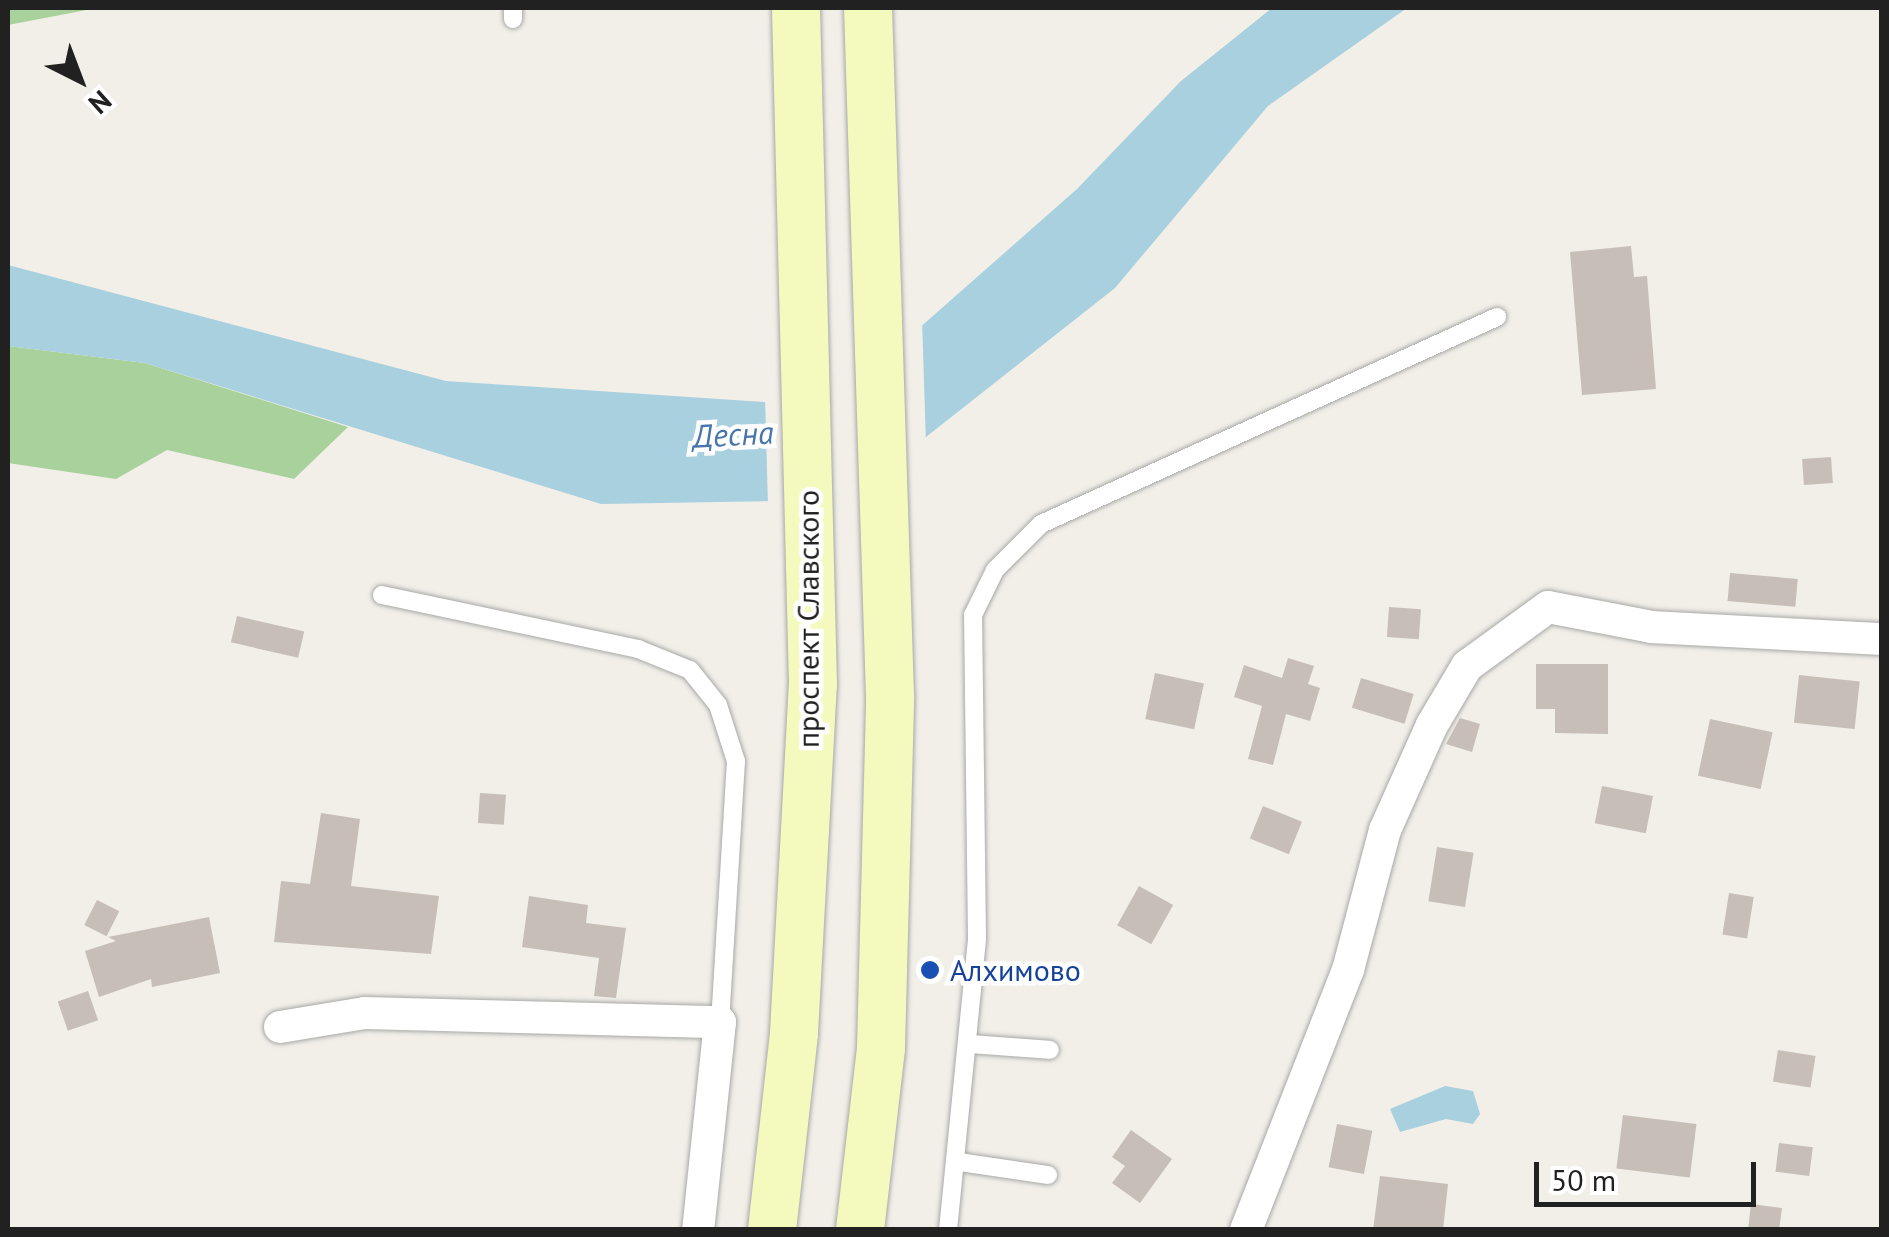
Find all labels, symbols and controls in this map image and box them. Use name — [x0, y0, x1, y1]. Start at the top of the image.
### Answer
north arrow — [30, 30, 130, 130]
text: N — [81, 83, 120, 123]
water label: Десна — [692, 413, 774, 455]
street label: проспект Славского — [790, 490, 826, 748]
place label: Алхимово — [950, 952, 1081, 988]
marker: Алхимово — [919, 959, 941, 981]
scale bar — [1539, 1142, 1762, 1204]
text: 50 m — [1551, 1160, 1616, 1199]

